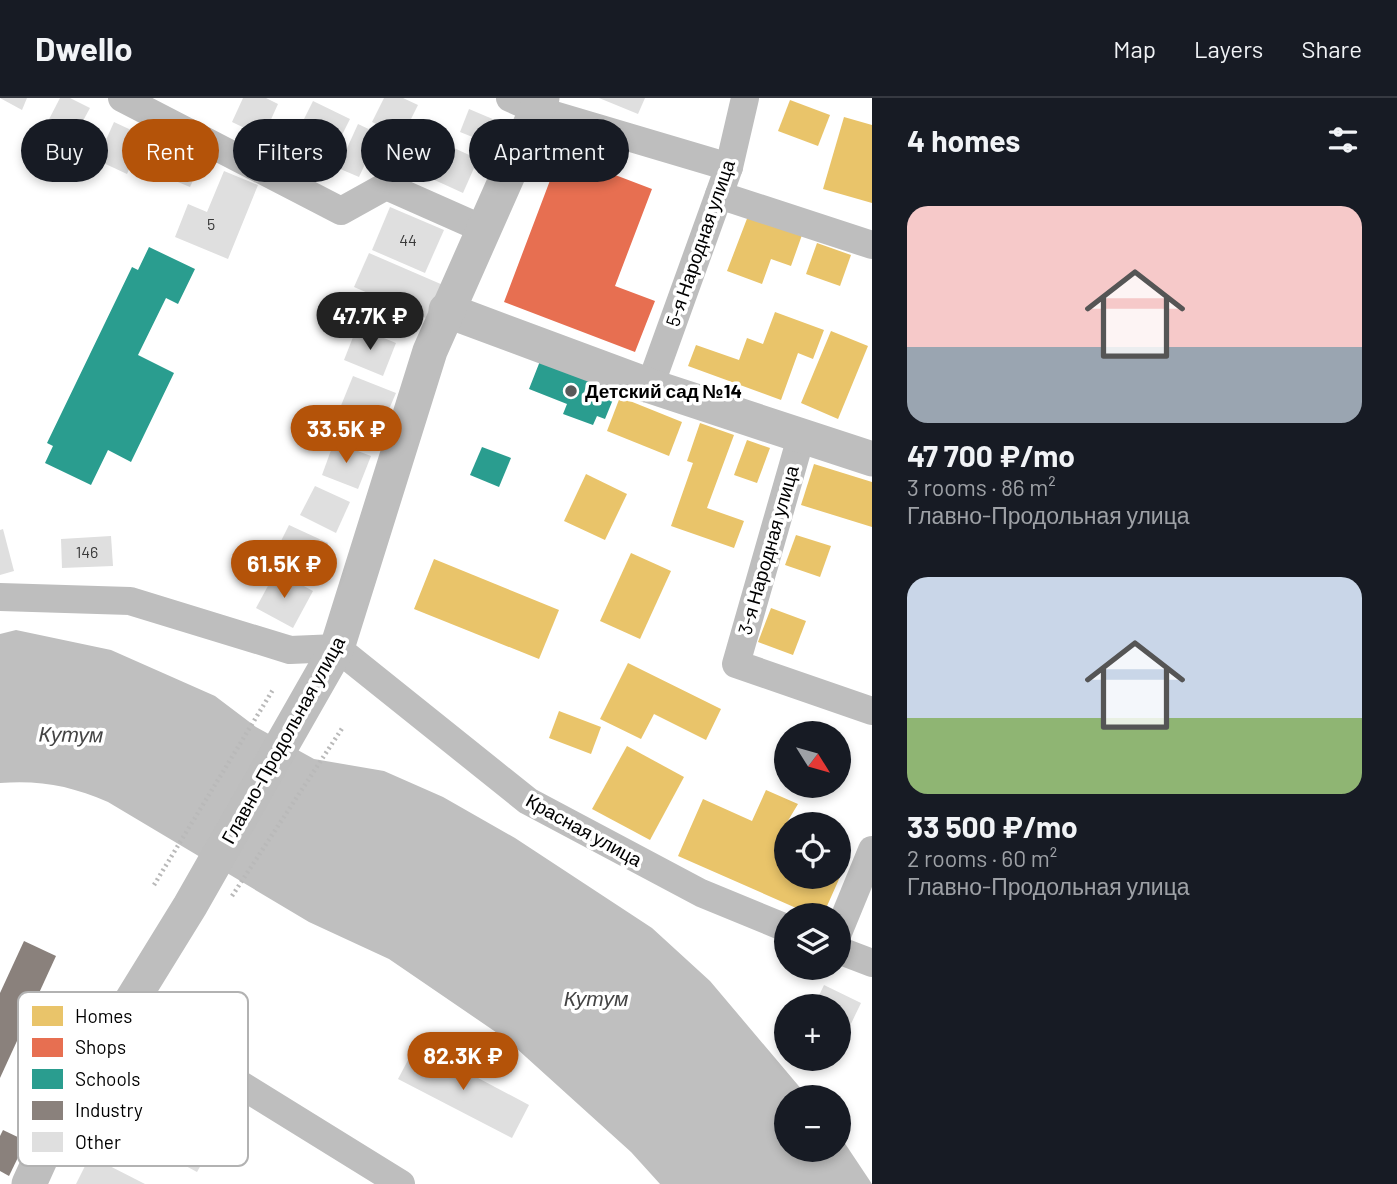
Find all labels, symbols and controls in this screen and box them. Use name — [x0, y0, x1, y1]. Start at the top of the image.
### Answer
text: Dwello — [35, 28, 133, 68]
text: Map — [1113, 34, 1156, 63]
text: Layers — [1194, 34, 1263, 63]
text: Share — [1301, 34, 1362, 63]
chip: Buy — [21, 119, 108, 182]
chip: Rent — [122, 119, 219, 182]
chip: Filters — [233, 119, 347, 182]
chip: New — [361, 119, 455, 182]
chip: Apartment — [469, 119, 629, 182]
icon: filters — [1324, 121, 1362, 159]
text: 4 homes — [907, 122, 1020, 158]
street label: 5-я Народная улица — [660, 156, 739, 329]
house number: 5 — [207, 214, 215, 233]
house number: 44 — [399, 230, 417, 249]
icon: home — [1072, 251, 1198, 377]
pin: 47.7K ₽ — [305, 292, 435, 352]
text: 47.7K ₽ — [333, 301, 407, 329]
place label: Детский сад №14 — [585, 379, 742, 402]
marker: Детский сад №14 — [563, 383, 579, 399]
pin: 33.5K ₽ — [281, 406, 411, 465]
text: 33.5K ₽ — [307, 414, 385, 442]
text: 47 700 ₽/mo — [907, 437, 1075, 473]
street label: 3-я Народная улица — [732, 462, 803, 637]
text: 3 rooms · 86 m² — [907, 473, 1056, 501]
text: Главно-Продольная улица — [907, 501, 1190, 529]
pin: 61.5K ₽ — [219, 540, 349, 600]
house number: 146 — [76, 542, 98, 561]
text: 61.5K ₽ — [247, 549, 321, 577]
icon: home — [1072, 622, 1198, 748]
street label: Главно-Продольная улица — [216, 632, 349, 847]
water label: Кутум — [39, 720, 104, 747]
north arrow — [774, 721, 850, 798]
map controls — [774, 721, 851, 1162]
street label: Красная улица — [522, 788, 647, 871]
text: 33 500 ₽/mo — [907, 808, 1078, 844]
button: locate — [774, 812, 851, 889]
text: 2 rooms · 60 m² — [907, 844, 1057, 872]
text: Главно-Продольная улица — [907, 872, 1190, 900]
button: layers — [774, 903, 851, 980]
water label: Кутум — [564, 985, 628, 1010]
legend — [18, 992, 248, 1166]
button: + — [774, 994, 851, 1071]
text: Homes — [75, 1004, 132, 1027]
pin: 82.3K ₽ — [398, 1032, 528, 1092]
text: Shops — [75, 1035, 126, 1058]
text: 82.3K ₽ — [423, 1041, 503, 1069]
text: Schools — [75, 1067, 140, 1090]
button: − — [774, 1085, 851, 1162]
text: Industry — [75, 1098, 143, 1121]
text: Other — [75, 1130, 121, 1153]

